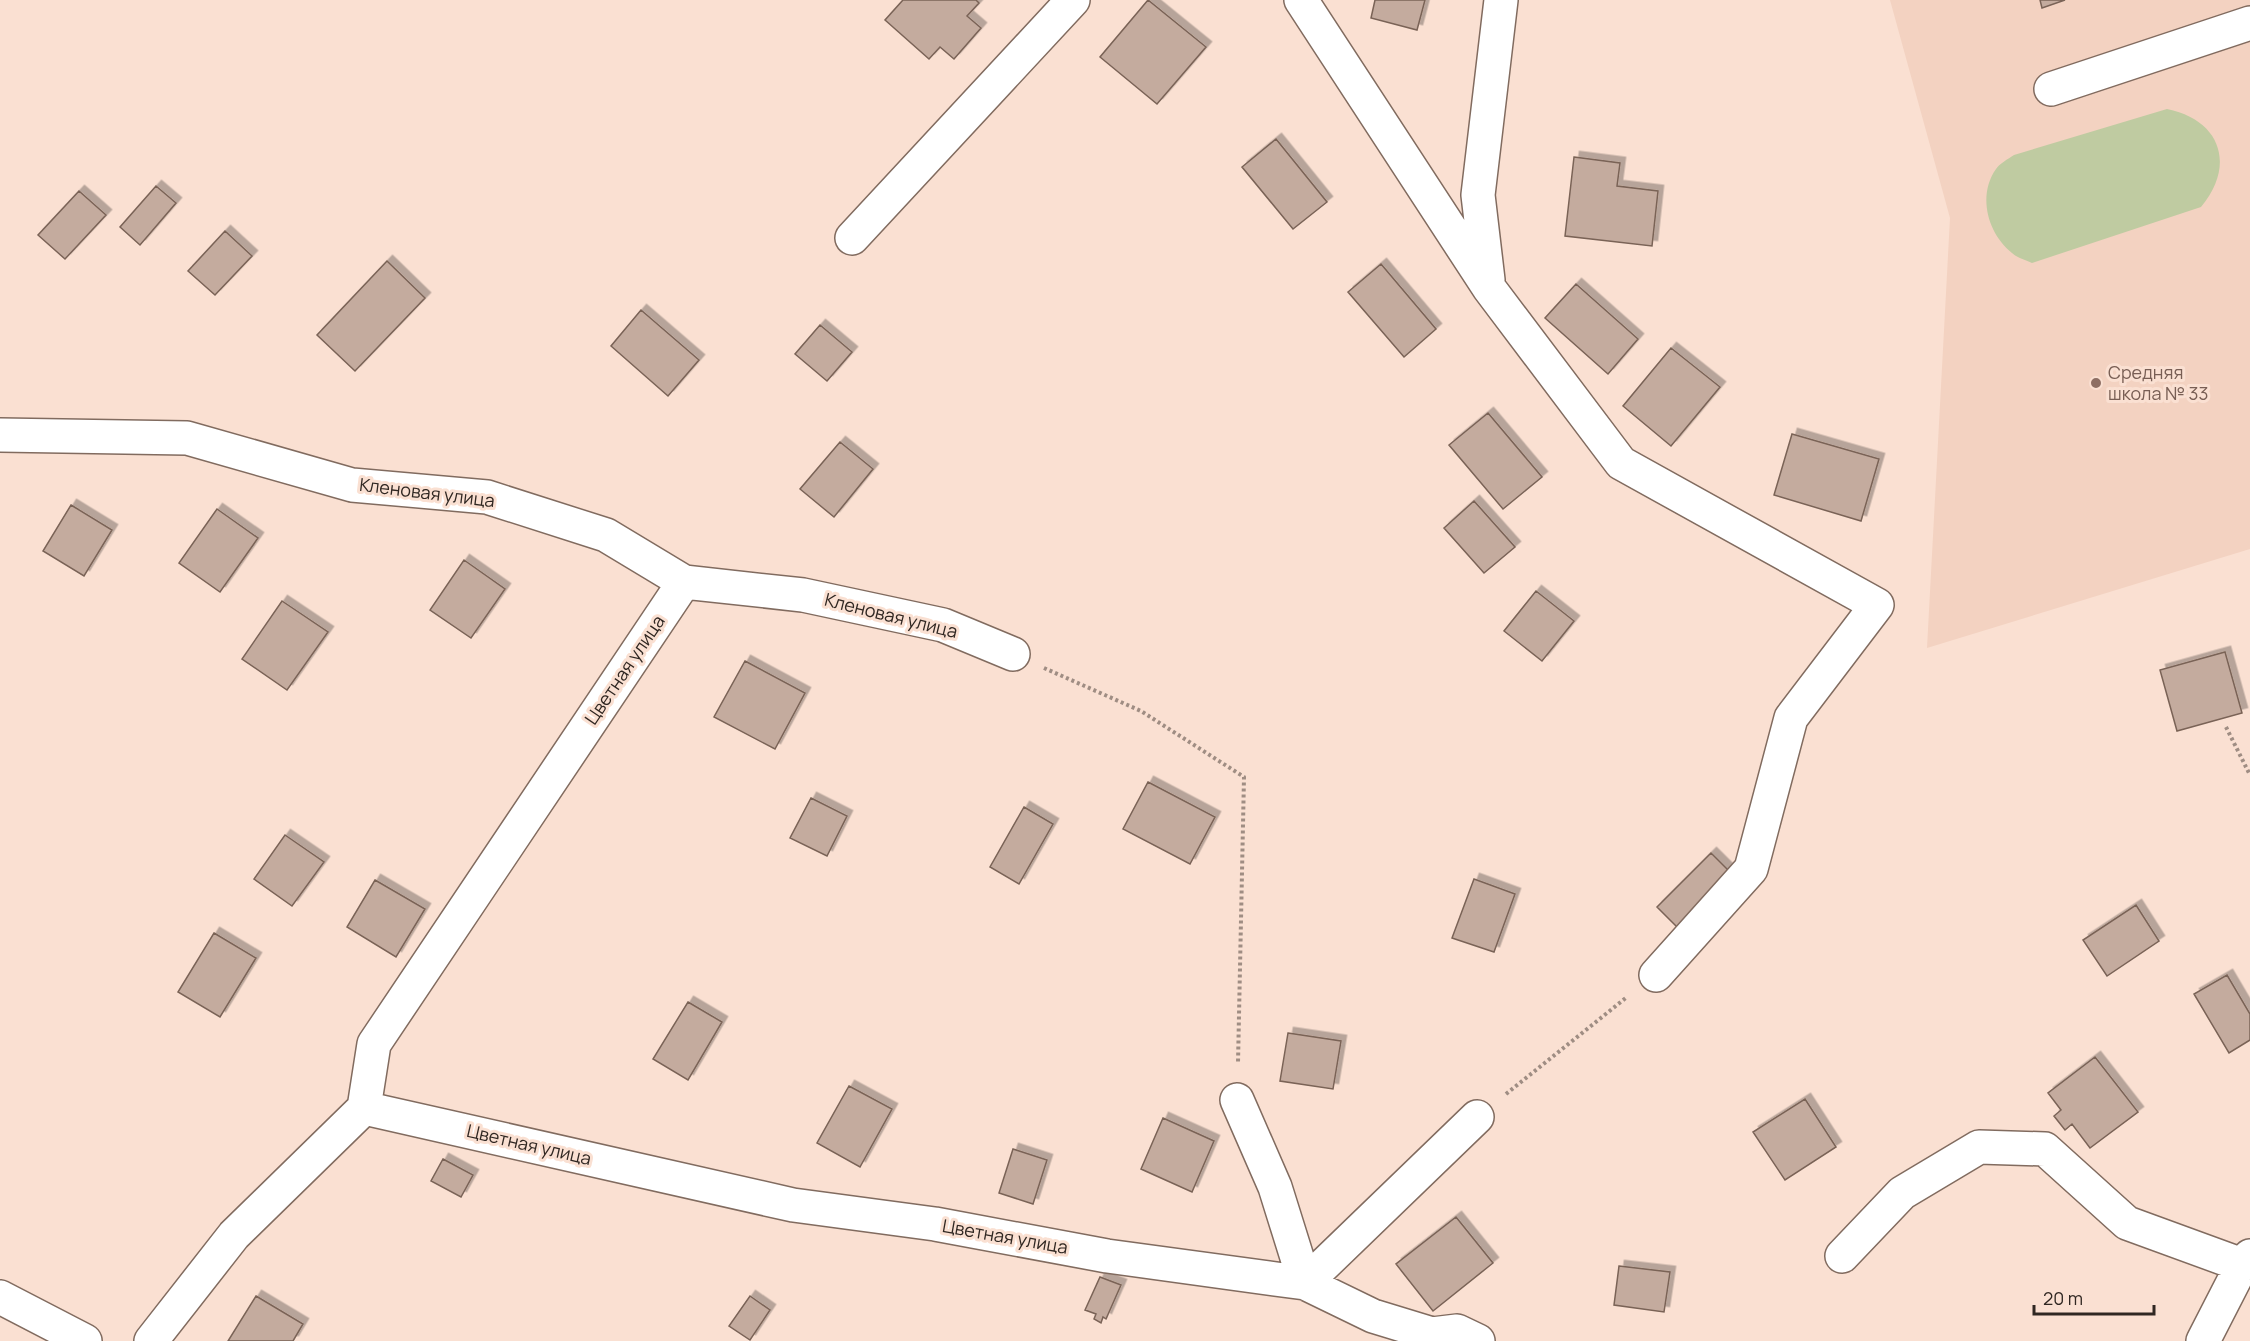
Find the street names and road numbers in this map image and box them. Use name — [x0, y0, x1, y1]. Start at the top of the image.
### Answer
street label: Кленовая улица — [358, 472, 496, 512]
street label: Кленовая улица — [822, 587, 960, 643]
street label: Цветная улица — [579, 610, 670, 729]
street label: Цветная улица — [465, 1118, 594, 1170]
street label: Цветная улица — [941, 1213, 1070, 1259]

